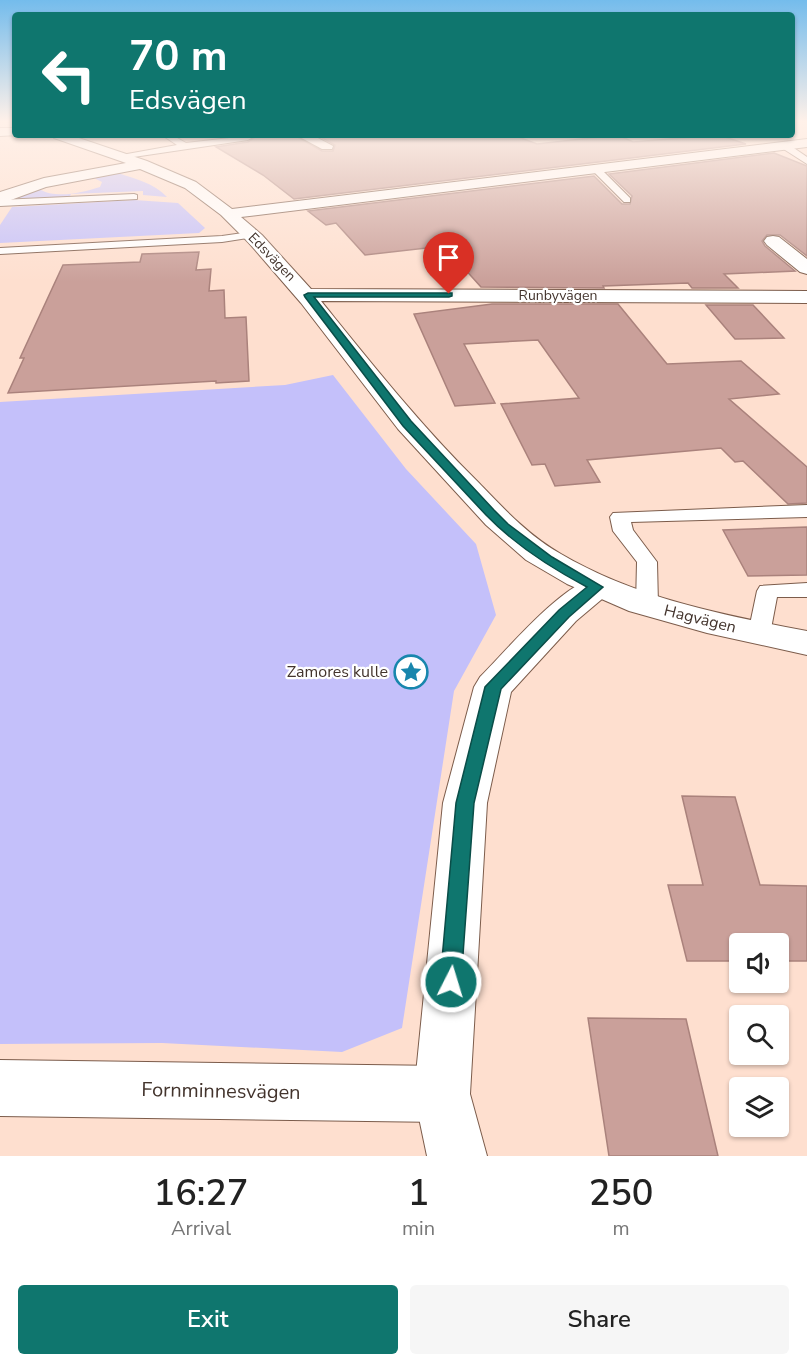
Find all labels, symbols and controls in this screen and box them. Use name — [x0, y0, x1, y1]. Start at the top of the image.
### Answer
text: 70 m — [129, 28, 228, 85]
icon: left — [30, 36, 108, 114]
text: Edsvägen — [129, 82, 247, 119]
street label: Edsvägen — [244, 228, 300, 286]
pin — [423, 232, 474, 294]
icon: arrive — [432, 241, 465, 274]
street label: Runbyvägen — [519, 286, 597, 305]
street label: Hagvägen — [662, 599, 738, 639]
place icon: Zamores kulle — [393, 654, 429, 690]
place label: Zamores kulle — [287, 661, 388, 683]
map controls — [729, 933, 789, 1137]
button: sound — [729, 933, 789, 993]
position arrow — [419, 950, 483, 1014]
button: search — [729, 1005, 789, 1065]
street label: Fornminnesvägen — [141, 1076, 301, 1106]
button: layers — [729, 1077, 789, 1137]
text: 16:27 — [154, 1169, 248, 1218]
text: 1 — [408, 1169, 429, 1218]
text: 250 — [589, 1169, 653, 1218]
text: Arrival — [171, 1215, 231, 1242]
text: min — [402, 1215, 435, 1242]
text: m — [613, 1215, 630, 1242]
button: Exit — [18, 1285, 398, 1354]
button: Share — [410, 1285, 789, 1354]

